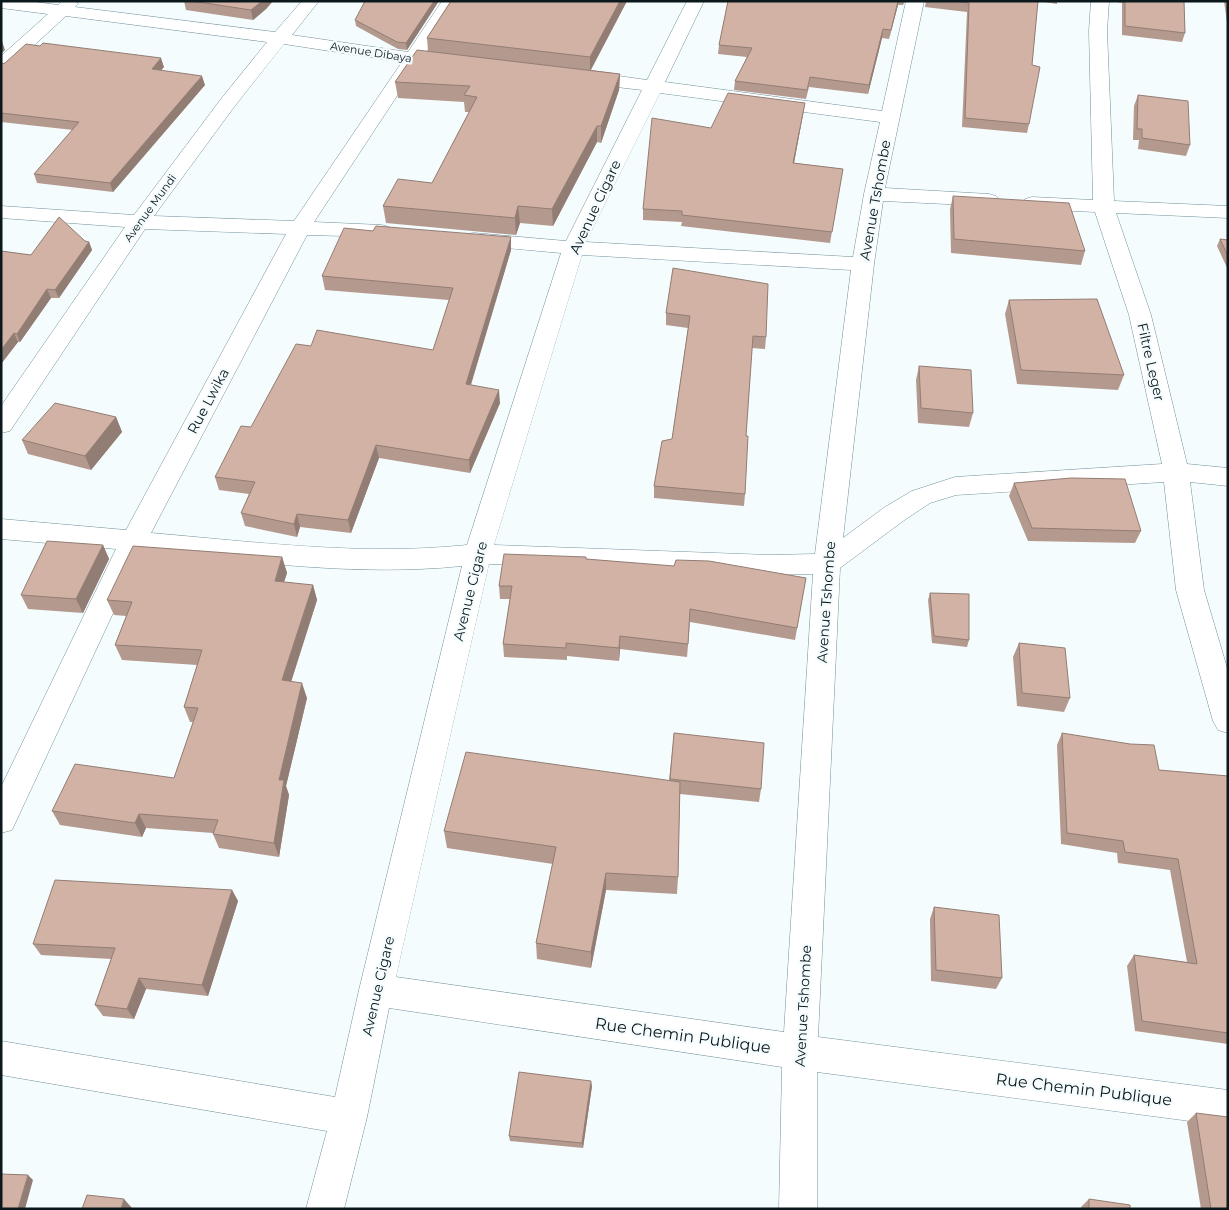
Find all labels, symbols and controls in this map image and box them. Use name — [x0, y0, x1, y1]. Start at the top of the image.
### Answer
street label: Avenue Dibaya — [329, 39, 413, 65]
street label: Avenue Tshombe — [856, 138, 894, 262]
street label: Avenue Cigare — [565, 157, 625, 257]
street label: Avenue Mundi — [121, 171, 179, 245]
street label: Filtre Leger — [1133, 321, 1169, 403]
street label: Rue Lwika — [183, 365, 233, 437]
street label: Avenue Cigare — [449, 539, 491, 643]
street label: Avenue Tshombe — [813, 541, 839, 663]
street label: Avenue Cigare — [358, 934, 398, 1038]
street label: Avenue Tshombe — [791, 945, 815, 1067]
street label: Rue Chemin Publique — [594, 1014, 772, 1057]
street label: Rue Chemin Publique — [995, 1069, 1173, 1110]

